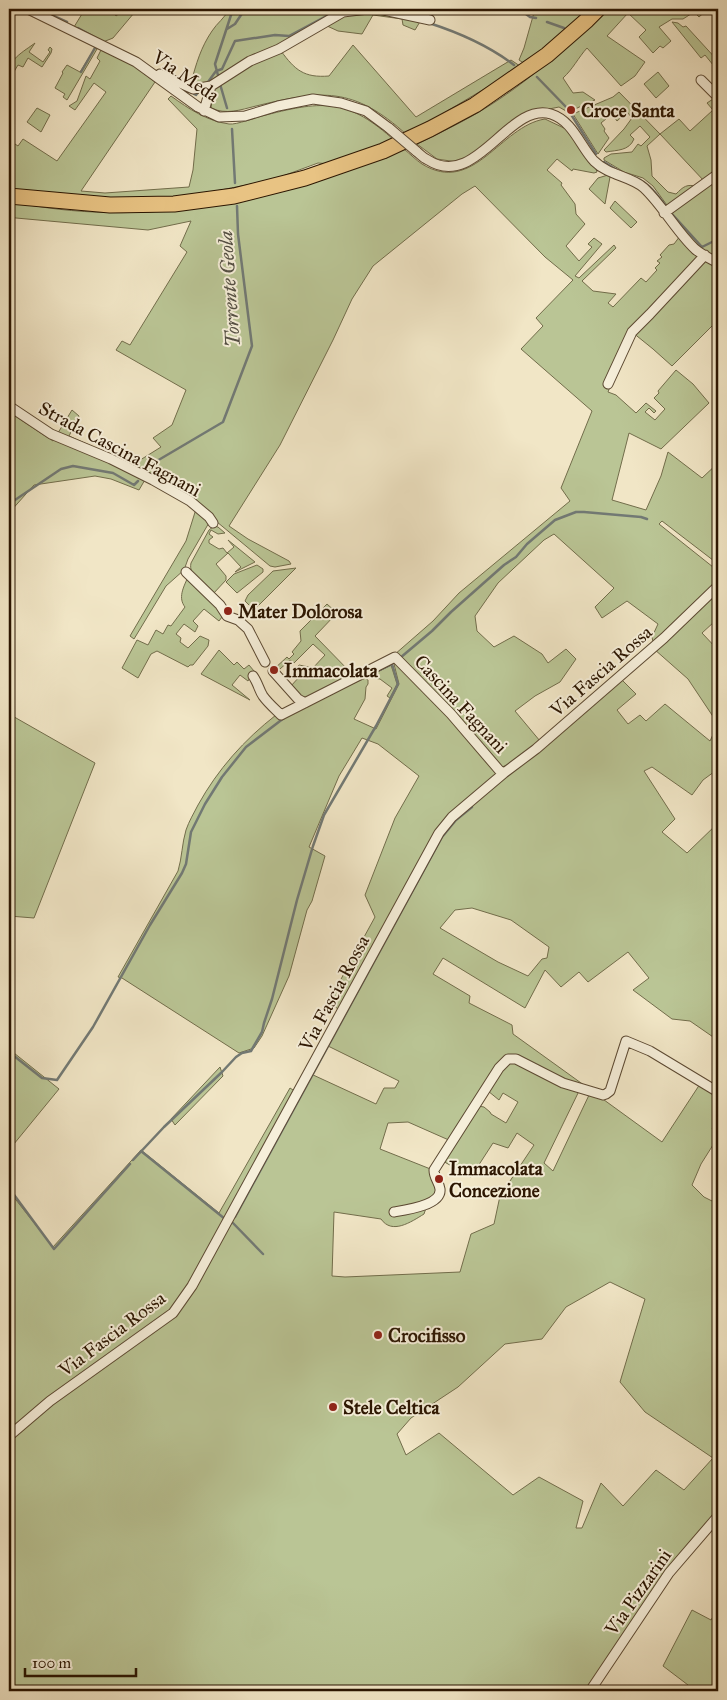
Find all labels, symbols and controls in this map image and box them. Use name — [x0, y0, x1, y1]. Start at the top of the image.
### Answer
street label: Via Meda — [147, 45, 224, 107]
place label: Croce Santa — [581, 99, 676, 122]
marker: Croce Santa — [565, 104, 577, 116]
water label: Torrente Geola — [213, 230, 245, 348]
street label: Strada Cascina Fagnani — [34, 396, 205, 502]
place label: Mater Dolorosa — [238, 600, 363, 623]
marker: Mater Dolorosa — [222, 605, 234, 617]
street label: Via Fascia Rossa — [545, 620, 657, 722]
street label: Cascina Fagnani — [409, 650, 512, 759]
place label: Immacolata — [284, 659, 379, 682]
marker: Immacolata — [268, 664, 280, 676]
street label: Via Fascia Rossa — [293, 930, 375, 1056]
place label: Immacolata Concezione — [449, 1157, 544, 1202]
marker: Immacolata Concezione — [433, 1173, 445, 1185]
street label: Via Fascia Rossa — [53, 1286, 171, 1382]
place label: Crocifisso — [388, 1324, 466, 1347]
marker: Crocifisso — [372, 1329, 384, 1341]
place label: Stele Celtica — [343, 1396, 440, 1419]
marker: Stele Celtica — [327, 1401, 339, 1413]
street label: Via Pizzarini — [599, 1544, 676, 1640]
scale bar — [25, 1645, 136, 1677]
text: 100 m — [32, 1654, 72, 1672]

